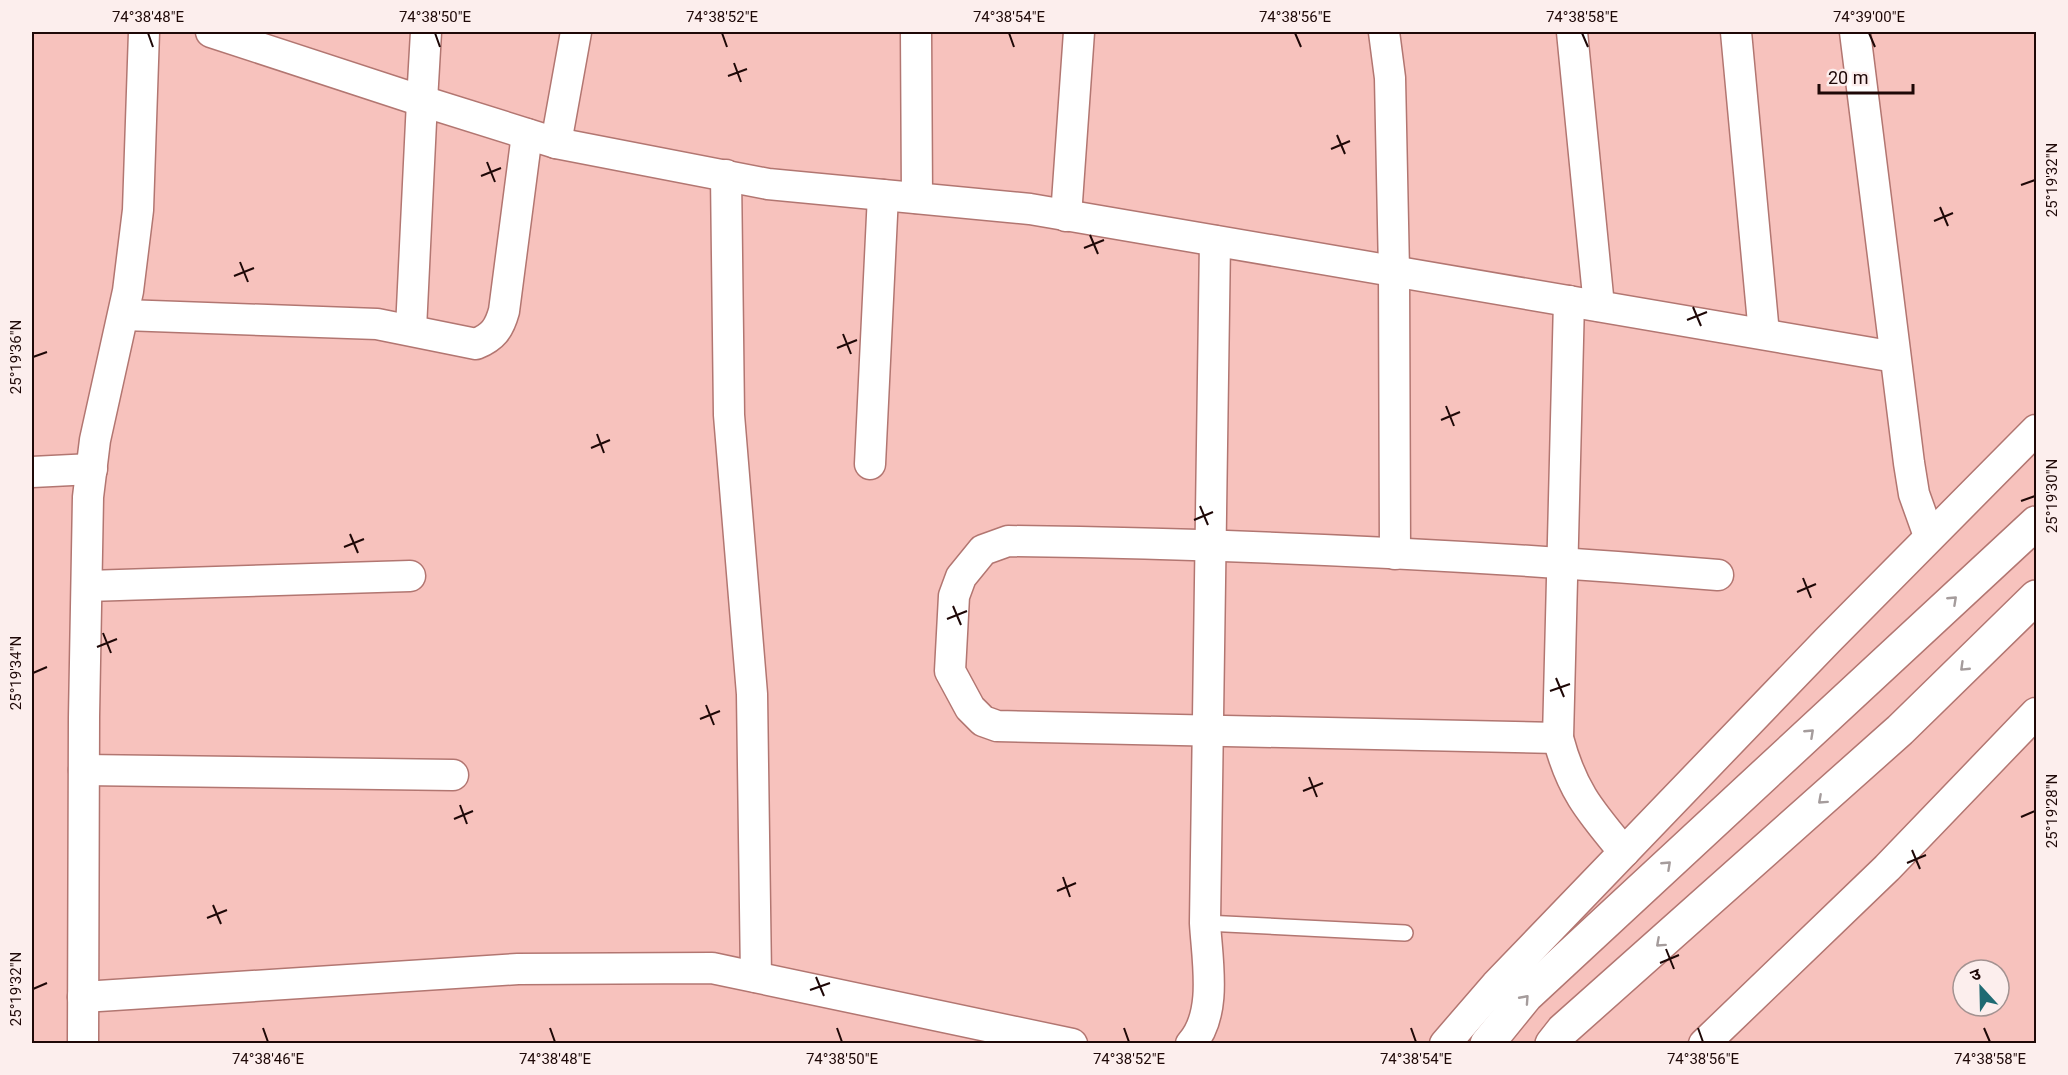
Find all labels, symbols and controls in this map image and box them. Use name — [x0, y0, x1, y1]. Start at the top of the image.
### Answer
text: 74°38'48"E — [112, 8, 185, 26]
text: 74°38'50"E — [399, 8, 472, 26]
text: 74°38'52"E — [686, 8, 759, 26]
text: 74°38'54"E — [973, 8, 1046, 26]
text: 74°38'56"E — [1259, 8, 1332, 26]
text: 74°38'58"E — [1546, 8, 1619, 26]
text: 74°39'00"E — [1833, 8, 1906, 26]
scale bar — [1819, 57, 1914, 95]
text: 20 m — [1828, 67, 1868, 88]
text: 25°19'32"N — [2043, 143, 2061, 217]
text: 25°19'36"N — [7, 320, 25, 394]
text: 25°19'30"N — [2043, 459, 2061, 533]
one-way arrow — [1946, 596, 1957, 607]
text: 25°19'34"N — [7, 636, 25, 710]
one-way arrow — [1961, 660, 1971, 671]
one-way arrow — [1803, 729, 1814, 740]
text: 25°19'28"N — [2043, 774, 2061, 848]
one-way arrow — [1818, 793, 1828, 804]
one-way arrow — [1660, 861, 1671, 872]
one-way arrow — [1656, 936, 1667, 947]
text: 25°19'32"N — [7, 952, 25, 1026]
north arrow — [1951, 958, 2011, 1018]
text: उ — [1968, 964, 1984, 985]
one-way arrow — [1518, 995, 1529, 1005]
text: 74°38'46"E — [232, 1050, 305, 1068]
text: 74°38'48"E — [519, 1050, 592, 1068]
text: 74°38'50"E — [806, 1050, 879, 1068]
text: 74°38'52"E — [1093, 1050, 1166, 1068]
text: 74°38'54"E — [1380, 1050, 1453, 1068]
text: 74°38'56"E — [1667, 1050, 1740, 1068]
text: 74°38'58"E — [1954, 1050, 2027, 1068]

